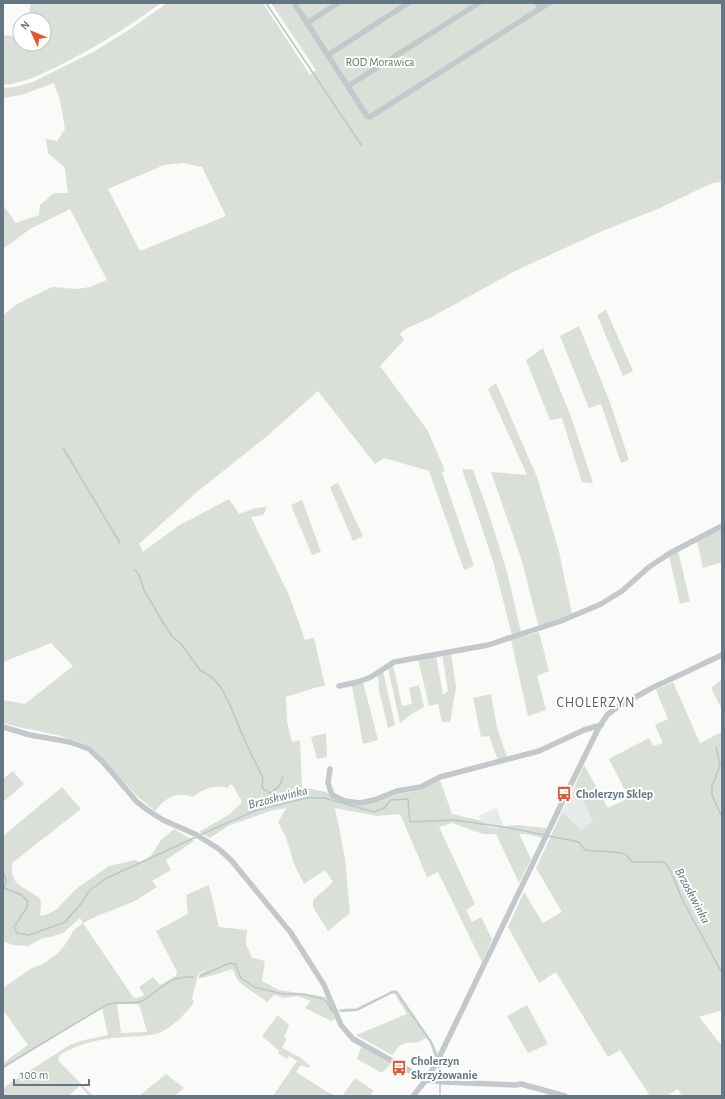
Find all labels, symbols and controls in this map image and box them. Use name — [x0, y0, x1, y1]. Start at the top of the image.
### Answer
north arrow — [12, 12, 52, 52]
text: N — [19, 19, 32, 32]
park label: ROD Morawica — [345, 56, 415, 68]
district label: CHOLERZYN — [556, 696, 636, 710]
water label: Brzoskwinka — [247, 784, 309, 812]
bus stop icon: Cholerzyn Sklep — [555, 785, 573, 803]
place label: Cholerzyn Sklep — [576, 788, 653, 801]
water label: Brzoskwinka — [672, 866, 712, 926]
place label: Cholerzyn Skrzyżowanie — [411, 1055, 478, 1082]
bus stop icon: Cholerzyn Skrzyżowanie — [390, 1059, 408, 1077]
scale bar — [14, 1061, 89, 1087]
text: 100 m — [20, 1069, 48, 1081]

